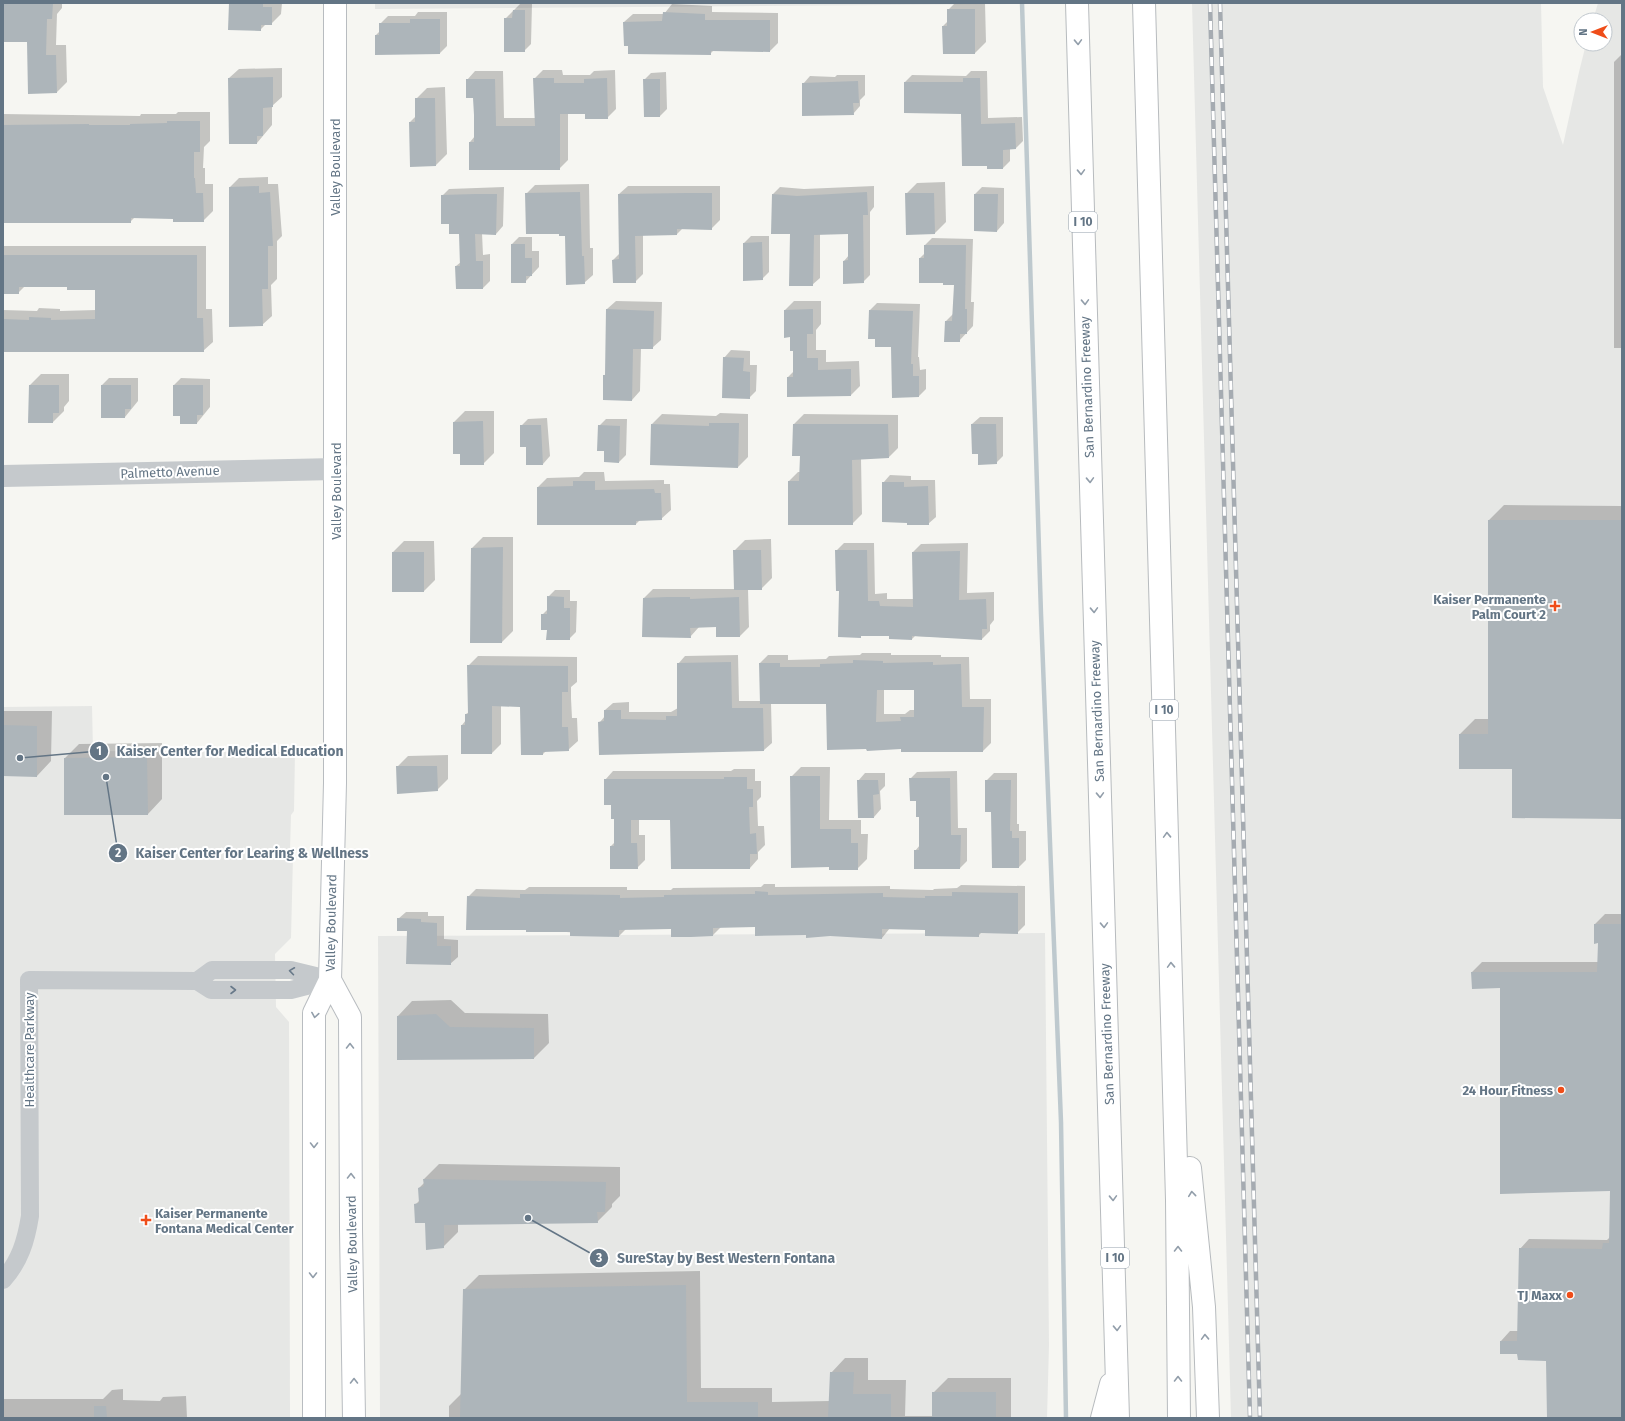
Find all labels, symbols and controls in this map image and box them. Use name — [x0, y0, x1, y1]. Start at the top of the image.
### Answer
north arrow — [1573, 12, 1613, 52]
text: N — [1577, 28, 1590, 36]
one-way arrow — [1074, 39, 1082, 45]
street label: Valley Boulevard — [328, 118, 343, 216]
one-way arrow — [1077, 169, 1085, 175]
road number: I 10 — [1069, 212, 1097, 232]
one-way arrow — [1080, 299, 1089, 305]
street label: San Bernardino Freeway — [1077, 315, 1097, 458]
street label: Valley Boulevard — [329, 442, 344, 540]
street label: Palmetto Avenue — [120, 463, 220, 481]
one-way arrow — [1085, 477, 1094, 483]
place label: Kaiser Permanente Palm Court 2 — [1433, 592, 1546, 622]
marker: Kaiser Permanente Palm Court 2 — [1549, 600, 1561, 612]
one-way arrow — [1089, 607, 1098, 613]
street label: San Bernardino Freeway — [1087, 639, 1107, 782]
road number: I 10 — [1150, 700, 1178, 720]
callout: Kaiser Center for Medical Education — [89, 738, 352, 764]
text: Kaiser Center for Medical Education — [116, 743, 344, 760]
text: 1 — [96, 744, 102, 758]
one-way arrow — [1095, 792, 1104, 798]
one-way arrow — [1163, 832, 1171, 838]
callout: Kaiser Center for Learing & Wellness — [108, 840, 377, 866]
text: Kaiser Center for Learing & Wellness — [136, 845, 369, 862]
text: 2 — [115, 846, 121, 860]
street label: Valley Boulevard — [323, 874, 339, 972]
one-way arrow — [1100, 922, 1108, 928]
street label: San Bernardino Freeway — [1097, 962, 1117, 1105]
one-way arrow — [1166, 962, 1175, 968]
one-way arrow — [289, 967, 295, 976]
one-way arrow — [230, 986, 236, 994]
street label: Healthcare Parkway — [22, 992, 37, 1108]
one-way arrow — [311, 1012, 320, 1018]
one-way arrow — [346, 1043, 354, 1049]
place label: 24 Hour Fitness — [1462, 1083, 1554, 1098]
marker: 24 Hour Fitness — [1556, 1085, 1566, 1095]
one-way arrow — [310, 1142, 318, 1148]
one-way arrow — [347, 1173, 355, 1179]
one-way arrow — [1188, 1191, 1197, 1197]
street label: Valley Boulevard — [344, 1195, 360, 1293]
one-way arrow — [1108, 1195, 1117, 1201]
place label: Kaiser Permanente Fontana Medical Center — [155, 1206, 294, 1236]
marker: Kaiser Permanente Fontana Medical Center — [140, 1214, 152, 1226]
callout: SureStay by Best Western Fontana — [589, 1245, 843, 1271]
one-way arrow — [1174, 1246, 1182, 1252]
road number: I 10 — [1101, 1248, 1129, 1268]
text: SureStay by Best Western Fontana — [617, 1250, 835, 1267]
text: 3 — [595, 1251, 602, 1265]
one-way arrow — [309, 1272, 317, 1278]
place label: TJ Maxx — [1517, 1288, 1562, 1303]
marker: TJ Maxx — [1565, 1290, 1575, 1300]
one-way arrow — [1113, 1325, 1121, 1331]
one-way arrow — [1201, 1334, 1209, 1340]
one-way arrow — [1174, 1376, 1183, 1382]
one-way arrow — [350, 1378, 358, 1384]

